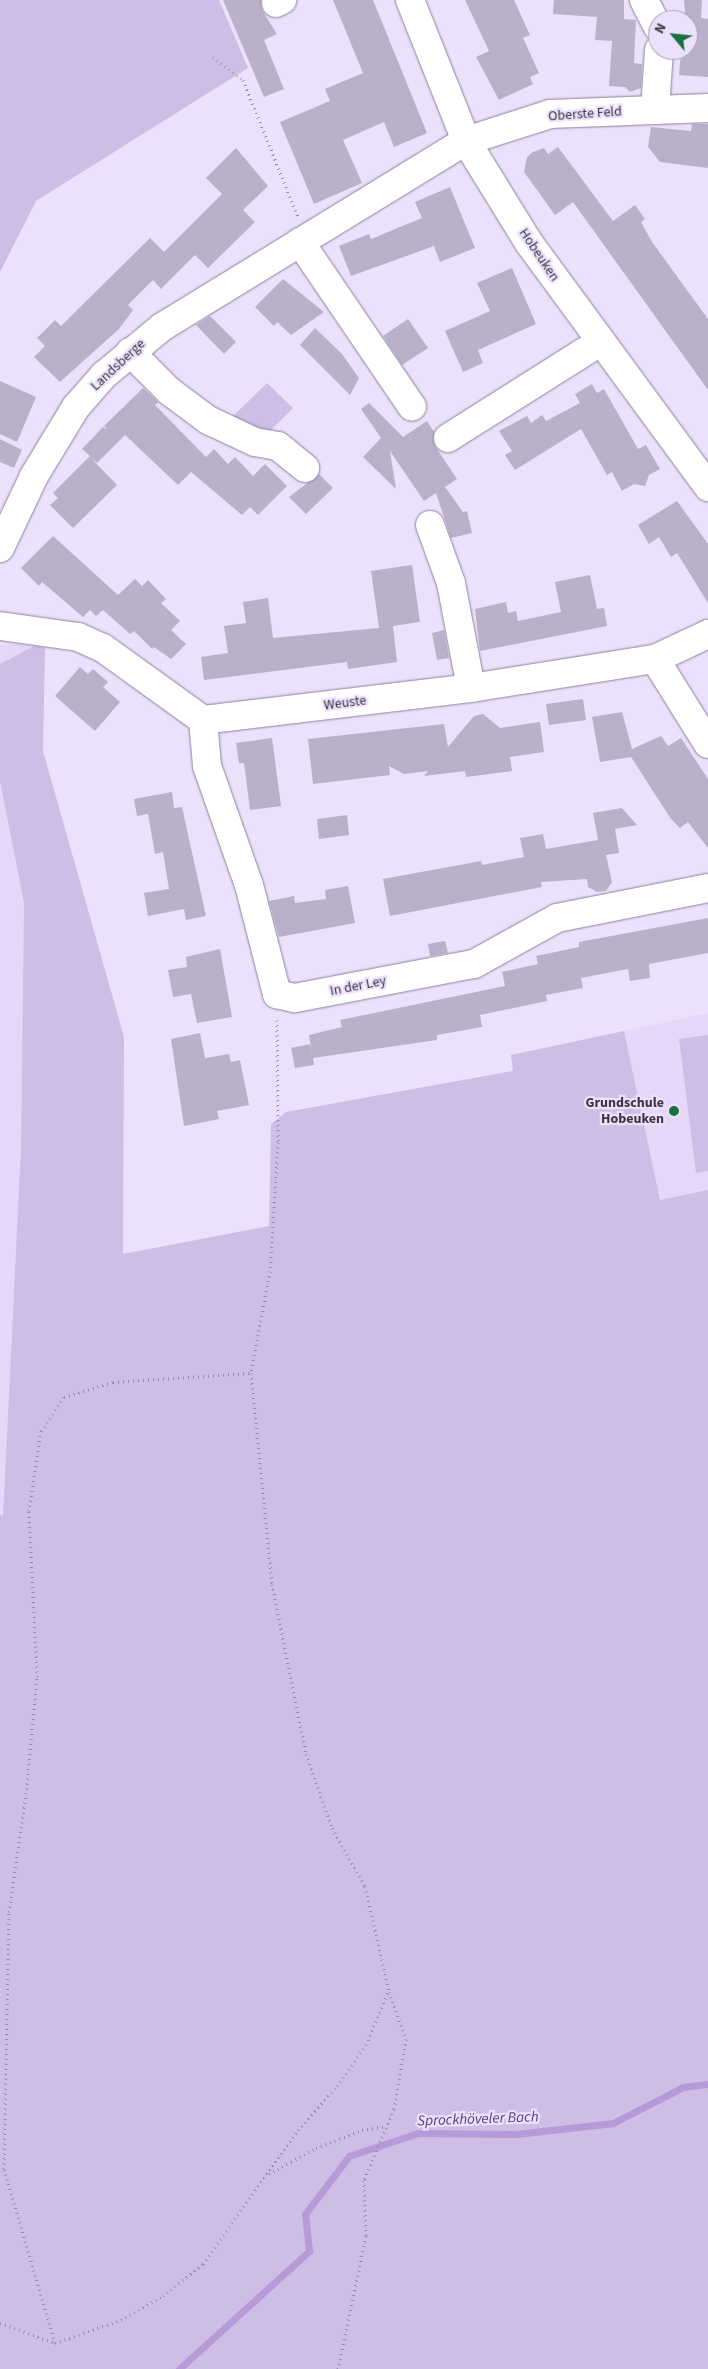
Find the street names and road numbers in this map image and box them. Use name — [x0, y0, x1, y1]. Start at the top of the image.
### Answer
street label: Oberste Feld — [548, 103, 622, 125]
street label: Hobeuken — [515, 225, 563, 285]
street label: Landsberge — [87, 336, 149, 394]
street label: Weuste — [323, 692, 367, 714]
street label: In der Ley — [329, 972, 387, 1000]

